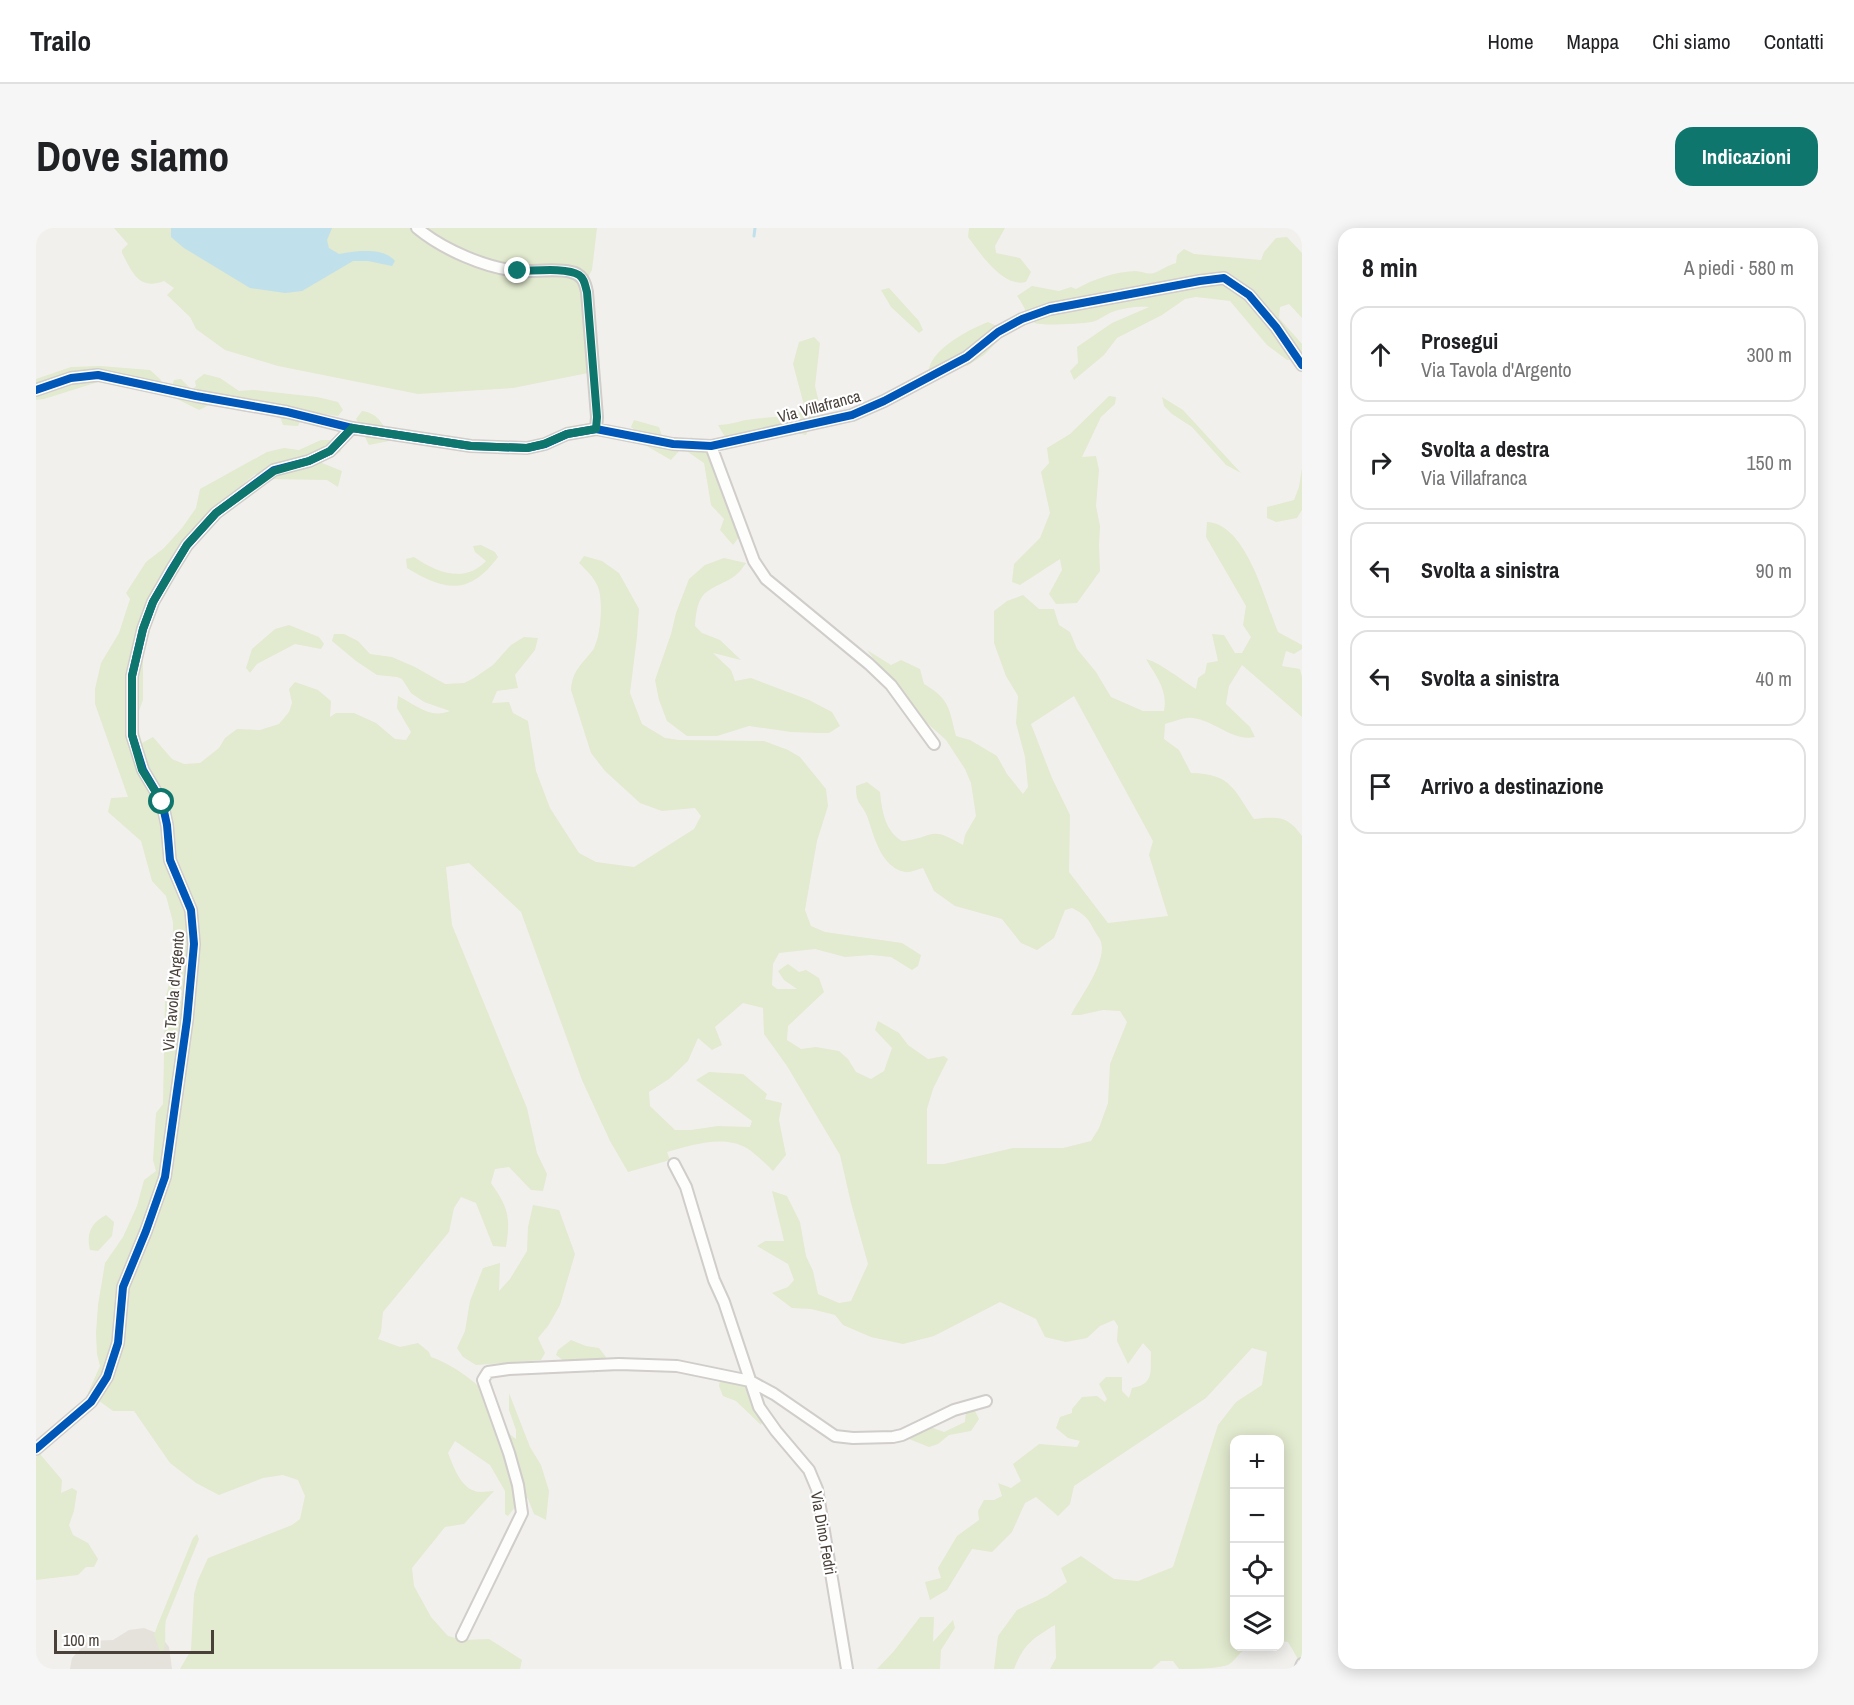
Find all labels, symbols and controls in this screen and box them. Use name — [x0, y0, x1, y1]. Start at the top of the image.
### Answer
text: Trailo — [30, 22, 91, 60]
text: Home — [1488, 27, 1534, 56]
text: Mappa — [1567, 27, 1619, 56]
text: Chi siamo — [1652, 27, 1731, 56]
text: Contatti — [1764, 27, 1824, 56]
button: Indicazioni — [1675, 127, 1818, 186]
text: Dove siamo — [36, 128, 229, 184]
text: 8 min — [1362, 250, 1418, 285]
text: A piedi · 580 m — [1684, 254, 1794, 281]
route end — [504, 257, 530, 283]
text: Prosegui — [1421, 326, 1498, 356]
icon: ahead — [1364, 338, 1397, 371]
text: 300 m — [1746, 341, 1792, 368]
text: Via Tavola d'Argento — [1421, 356, 1572, 383]
street label: Via Villafranca — [775, 384, 864, 428]
text: Svolta a destra — [1421, 434, 1549, 464]
icon: right — [1364, 446, 1397, 479]
text: 150 m — [1746, 449, 1792, 476]
text: Via Villafranca — [1421, 464, 1527, 491]
icon: left — [1364, 554, 1397, 587]
text: Svolta a sinistra — [1421, 555, 1559, 585]
text: 90 m — [1756, 557, 1792, 584]
icon: left — [1364, 662, 1397, 695]
text: Svolta a sinistra — [1421, 663, 1559, 693]
text: 40 m — [1756, 665, 1792, 692]
icon: arrive — [1364, 770, 1397, 803]
text: Arrivo a destinazione — [1421, 771, 1603, 801]
route start — [148, 788, 174, 814]
street label: Via Tavola d'Argento — [157, 930, 189, 1052]
map controls — [1230, 1435, 1284, 1651]
button: + — [1230, 1435, 1284, 1489]
street label: Via Dino Fedri — [806, 1489, 842, 1577]
button: − — [1230, 1489, 1284, 1543]
button: locate — [1230, 1543, 1284, 1597]
button: layers — [1230, 1597, 1284, 1651]
scale bar — [54, 1627, 214, 1654]
text: 100 m — [63, 1629, 99, 1651]

